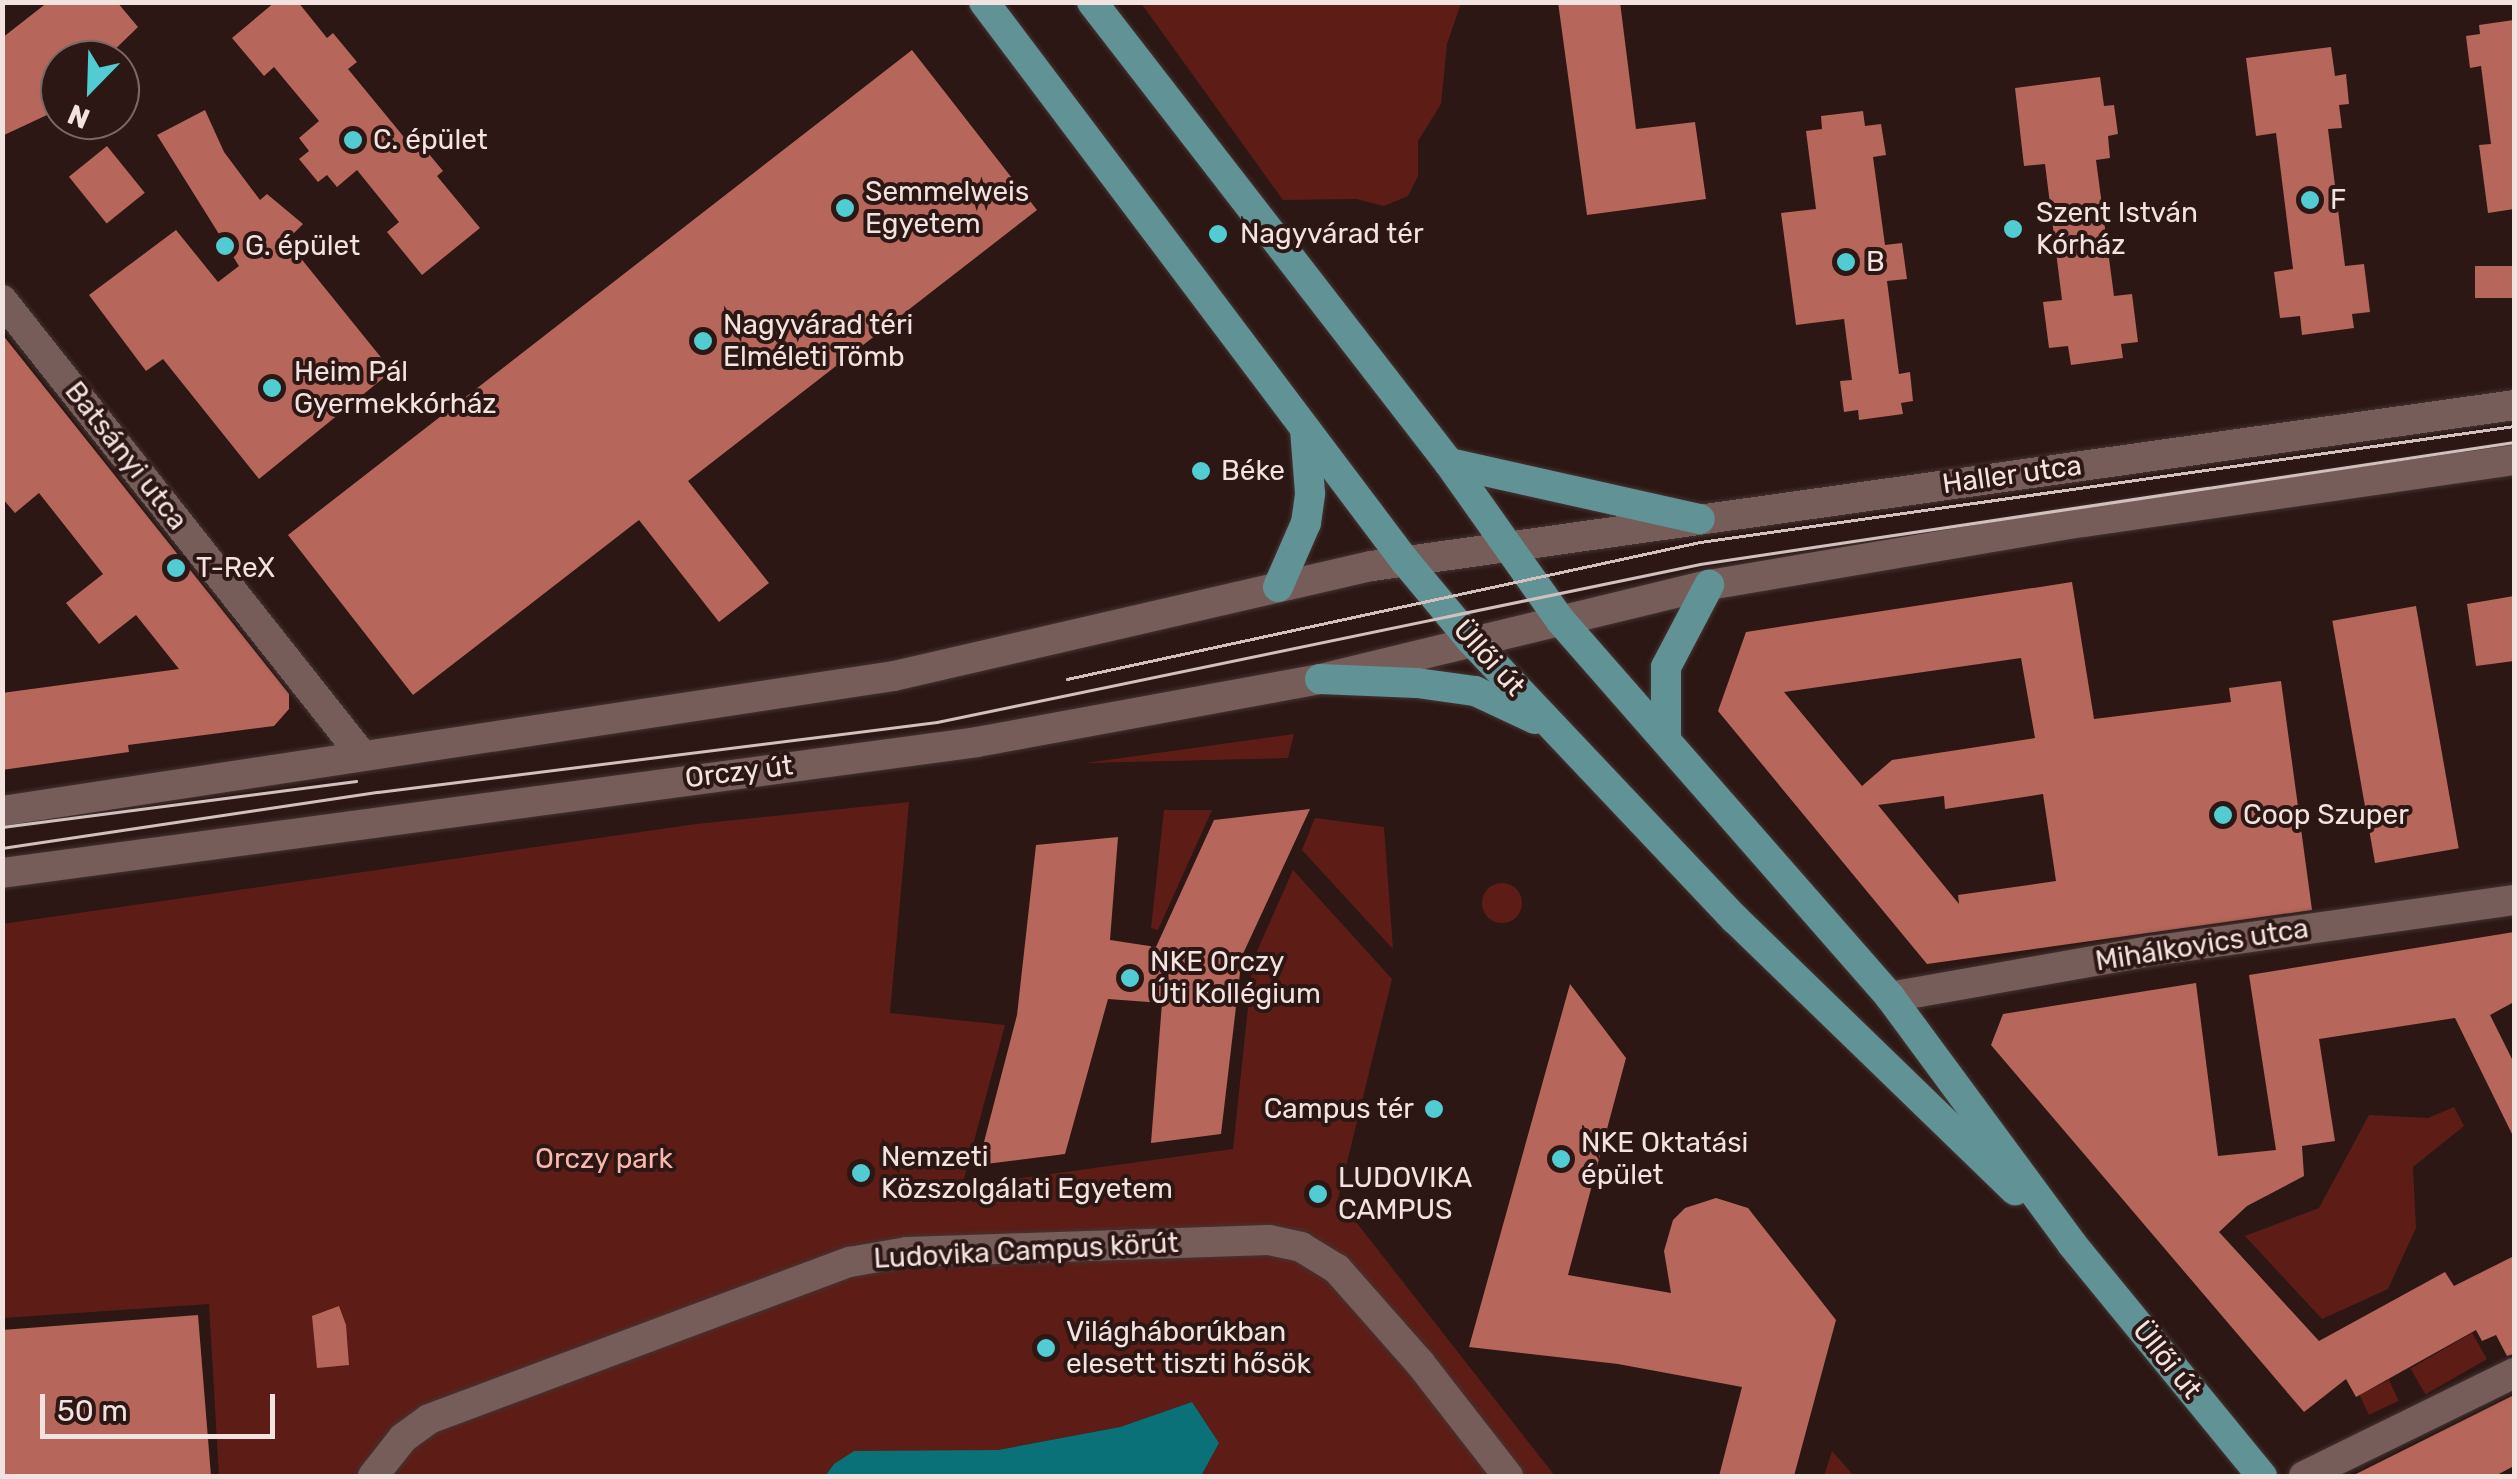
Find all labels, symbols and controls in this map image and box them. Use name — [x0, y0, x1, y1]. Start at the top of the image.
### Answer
north arrow — [40, 40, 140, 140]
text: N — [63, 97, 95, 135]
place label: C. épület — [373, 123, 488, 157]
marker: C. épület — [342, 129, 364, 151]
place label: Semmelweis Egyetem — [865, 175, 1029, 241]
place label: F — [2330, 183, 2346, 217]
marker: F — [2299, 189, 2321, 211]
place label: Szent István Kórház — [2036, 196, 2198, 262]
marker: Semmelweis Egyetem — [834, 197, 856, 219]
marker: Szent István Kórház — [2000, 216, 2026, 242]
place label: Nagyvárad tér — [1240, 217, 1424, 251]
marker: Nagyvárad tér — [1205, 221, 1231, 247]
place label: G. épület — [245, 229, 360, 263]
marker: G. épület — [214, 235, 236, 257]
place label: B — [1866, 245, 1885, 279]
marker: B — [1835, 251, 1857, 273]
place label: Nagyvárad téri Elméleti Tömb — [723, 308, 914, 374]
marker: Nagyvárad téri Elméleti Tömb — [692, 330, 714, 352]
place label: Heim Pál Gyermekkórház — [294, 355, 497, 421]
street label: Batsányi utca — [58, 375, 194, 537]
marker: Heim Pál Gyermekkórház — [259, 375, 285, 401]
street label: Haller utca — [1940, 449, 2084, 501]
place label: Béke — [1221, 454, 1285, 488]
marker: Béke — [1190, 460, 1212, 482]
place label: T-ReX — [196, 551, 275, 585]
marker: T-ReX — [165, 557, 187, 579]
street label: Üllői út — [1446, 613, 1532, 703]
street label: Orczy út — [683, 749, 795, 795]
place label: Coop Szuper — [2243, 798, 2409, 832]
marker: Coop Szuper — [2212, 804, 2234, 826]
street label: Mihálkovics utca — [2093, 912, 2311, 978]
place label: NKE Orczy Úti Kollégium — [1150, 945, 1321, 1011]
marker: NKE Orczy Úti Kollégium — [1119, 967, 1141, 989]
place label: Campus tér — [1263, 1092, 1414, 1126]
marker: Campus tér — [1423, 1098, 1445, 1120]
place label: NKE Oktatási épület — [1581, 1126, 1748, 1192]
place label: Nemzeti Közszolgálati Egyetem — [881, 1140, 1173, 1206]
park label: Orczy park — [535, 1142, 673, 1176]
marker: NKE Oktatási épület — [1550, 1148, 1572, 1170]
place label: LUDOVIKA CAMPUS — [1338, 1161, 1472, 1227]
marker: Nemzeti Közszolgálati Egyetem — [850, 1162, 872, 1184]
marker: LUDOVIKA CAMPUS — [1307, 1183, 1329, 1205]
street label: Ludovika Campus körút — [873, 1226, 1179, 1276]
street label: Üllői út — [2125, 1314, 2209, 1406]
place label: Világháborúkban elesett tiszti hősök — [1066, 1315, 1312, 1381]
marker: Világháborúkban elesett tiszti hősök — [1035, 1337, 1057, 1359]
scale bar — [45, 1374, 280, 1436]
text: 50 m — [57, 1393, 128, 1429]

